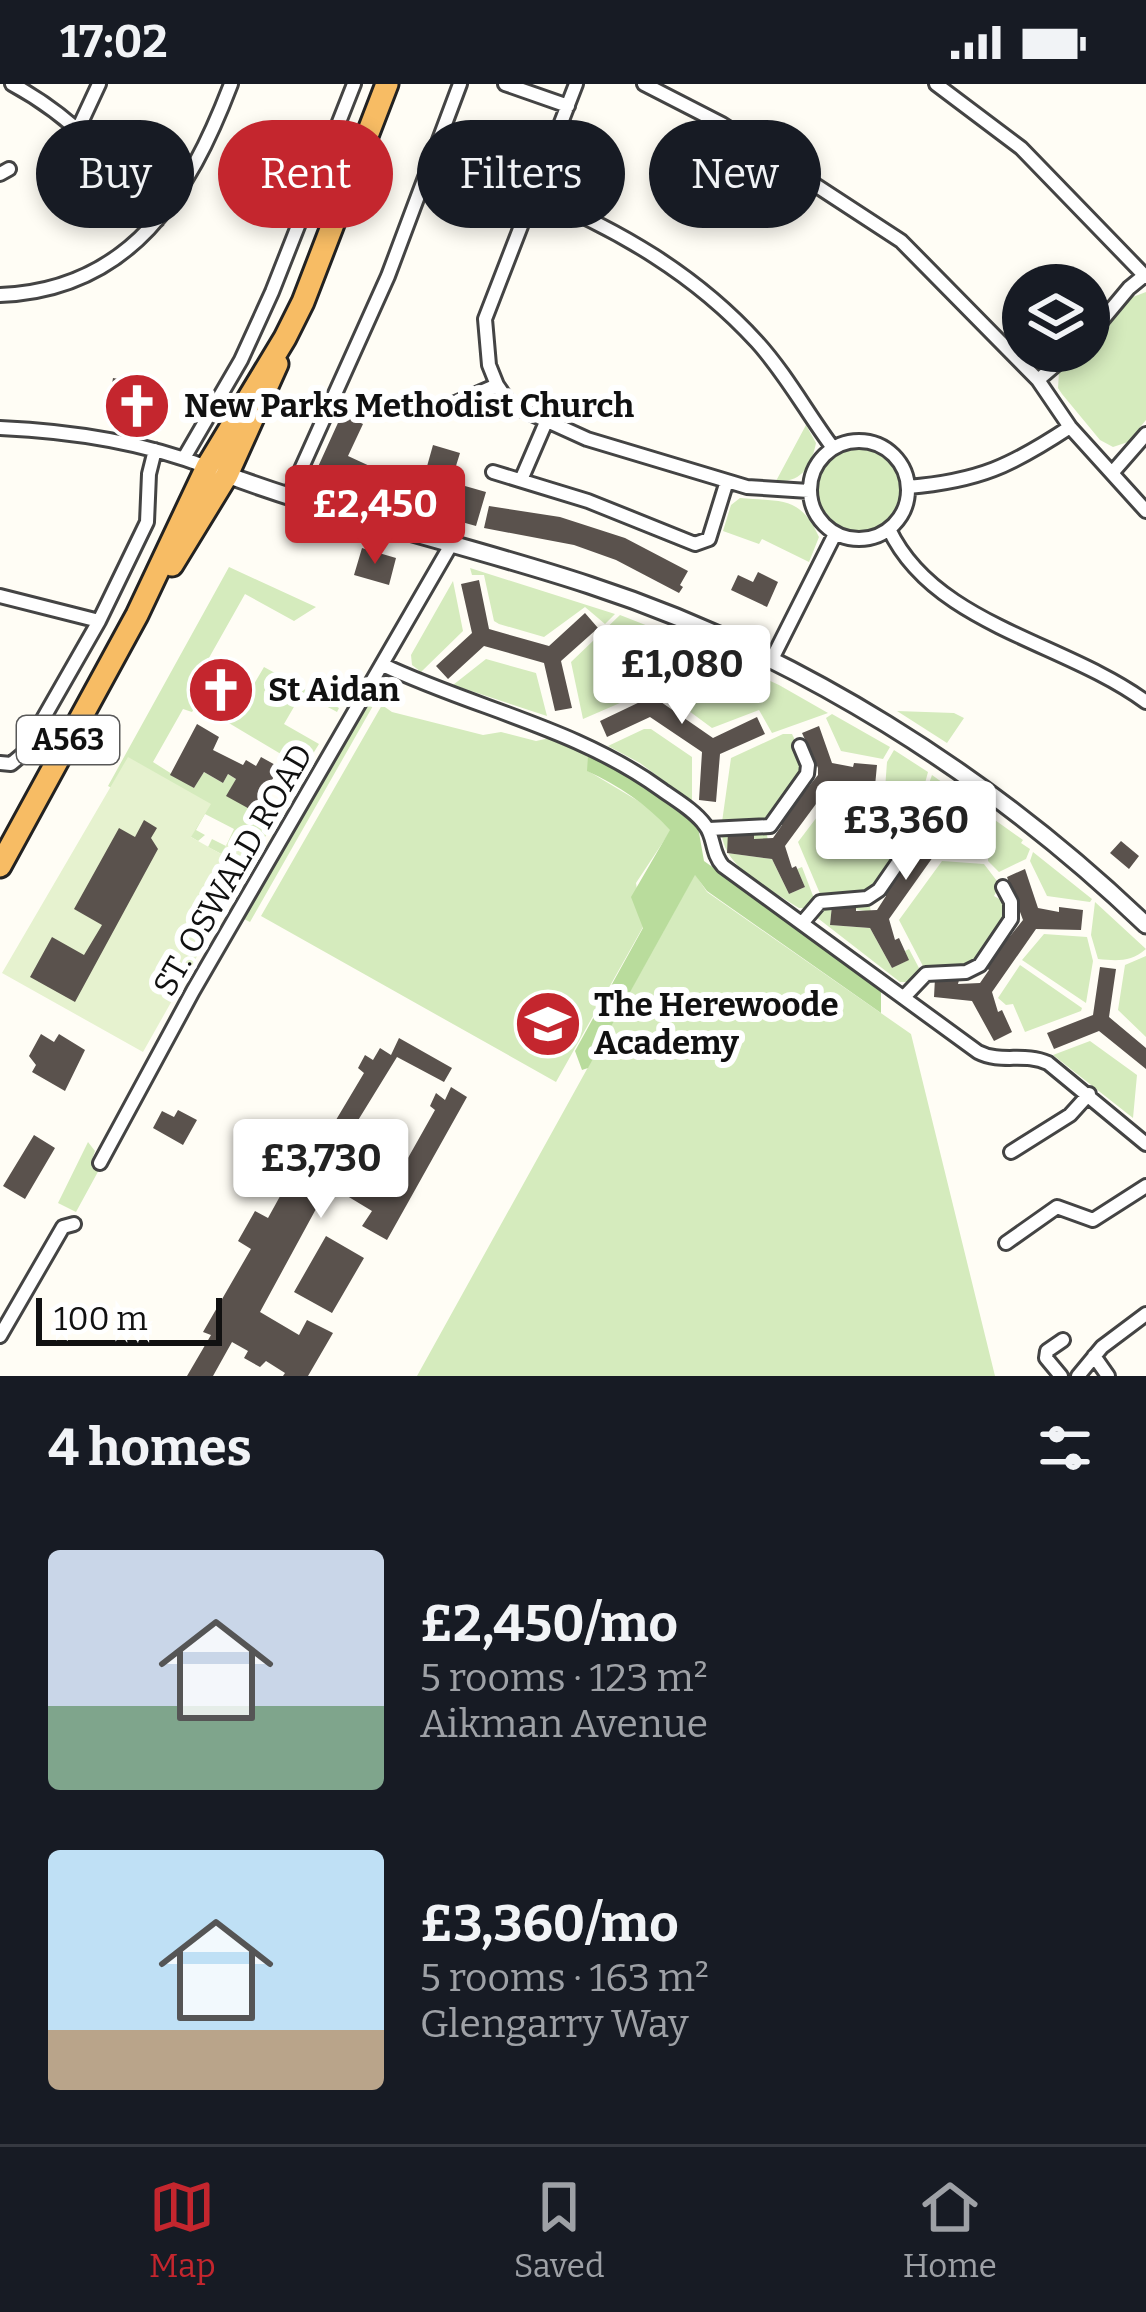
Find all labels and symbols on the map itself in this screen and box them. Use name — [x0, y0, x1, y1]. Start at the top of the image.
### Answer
church icon: New Parks Methodist Church — [102, 371, 172, 441]
place label: New Parks Methodist Church — [184, 386, 634, 426]
pin: £2,450 — [277, 465, 473, 567]
pin: £1,080 — [584, 625, 780, 727]
church icon: St Aidan — [186, 655, 256, 725]
place label: St Aidan — [268, 670, 400, 710]
road number: A563 — [17, 716, 119, 764]
street label: ST. OSWALD ROAD — [145, 737, 321, 1003]
pin: £3,360 — [808, 781, 1004, 883]
place label: The Herewoode Academy — [594, 985, 839, 1063]
school or university icon: The Herewoode Academy — [513, 989, 583, 1059]
pin: £3,730 — [223, 1119, 419, 1221]
scale bar — [36, 1292, 222, 1345]

